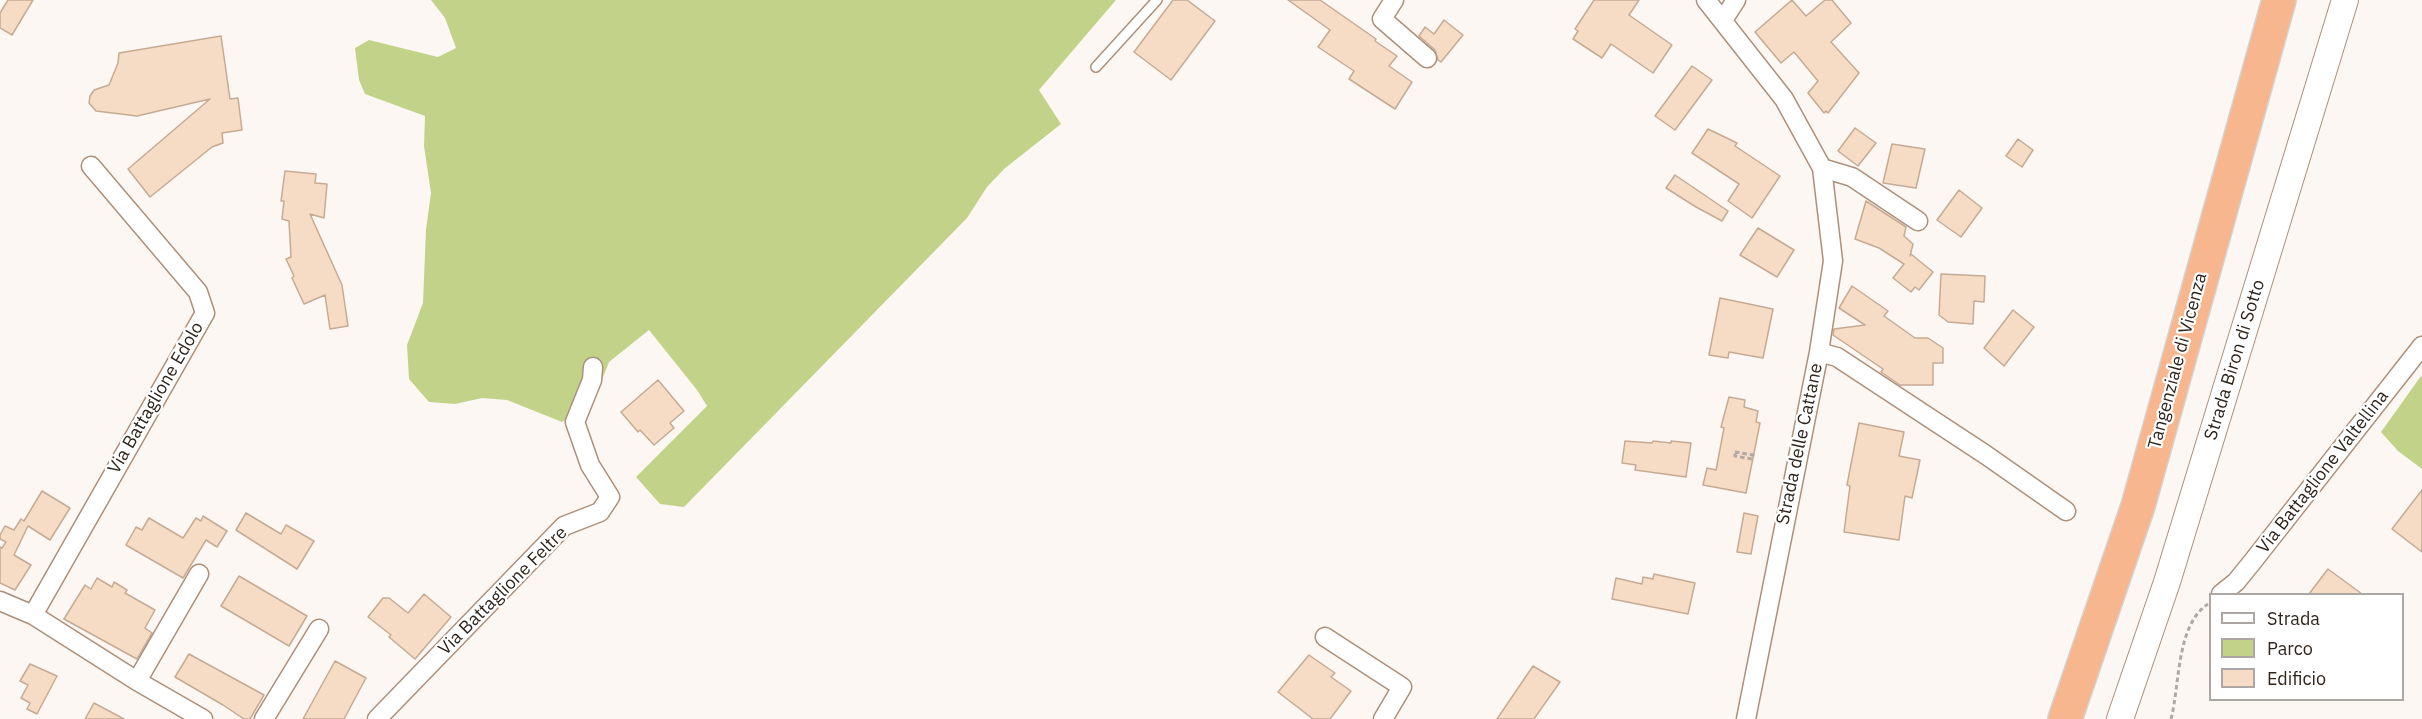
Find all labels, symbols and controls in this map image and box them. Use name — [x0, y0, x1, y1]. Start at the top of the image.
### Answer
street label: Tangenziale di Vicenza — [2144, 271, 2212, 451]
street label: Strada Biron di Sotto — [2200, 277, 2270, 443]
street label: Via Battaglione Edolo — [104, 318, 208, 478]
street label: Strada delle Cattane — [1772, 361, 1828, 527]
street label: Via Battaglione Valtellina — [2253, 386, 2393, 558]
street label: Via Battaglione Feltre — [434, 522, 572, 660]
legend — [2209, 593, 2404, 701]
text: Strada — [2267, 607, 2320, 630]
text: Parco — [2267, 637, 2313, 660]
text: Edificio — [2267, 667, 2326, 690]

